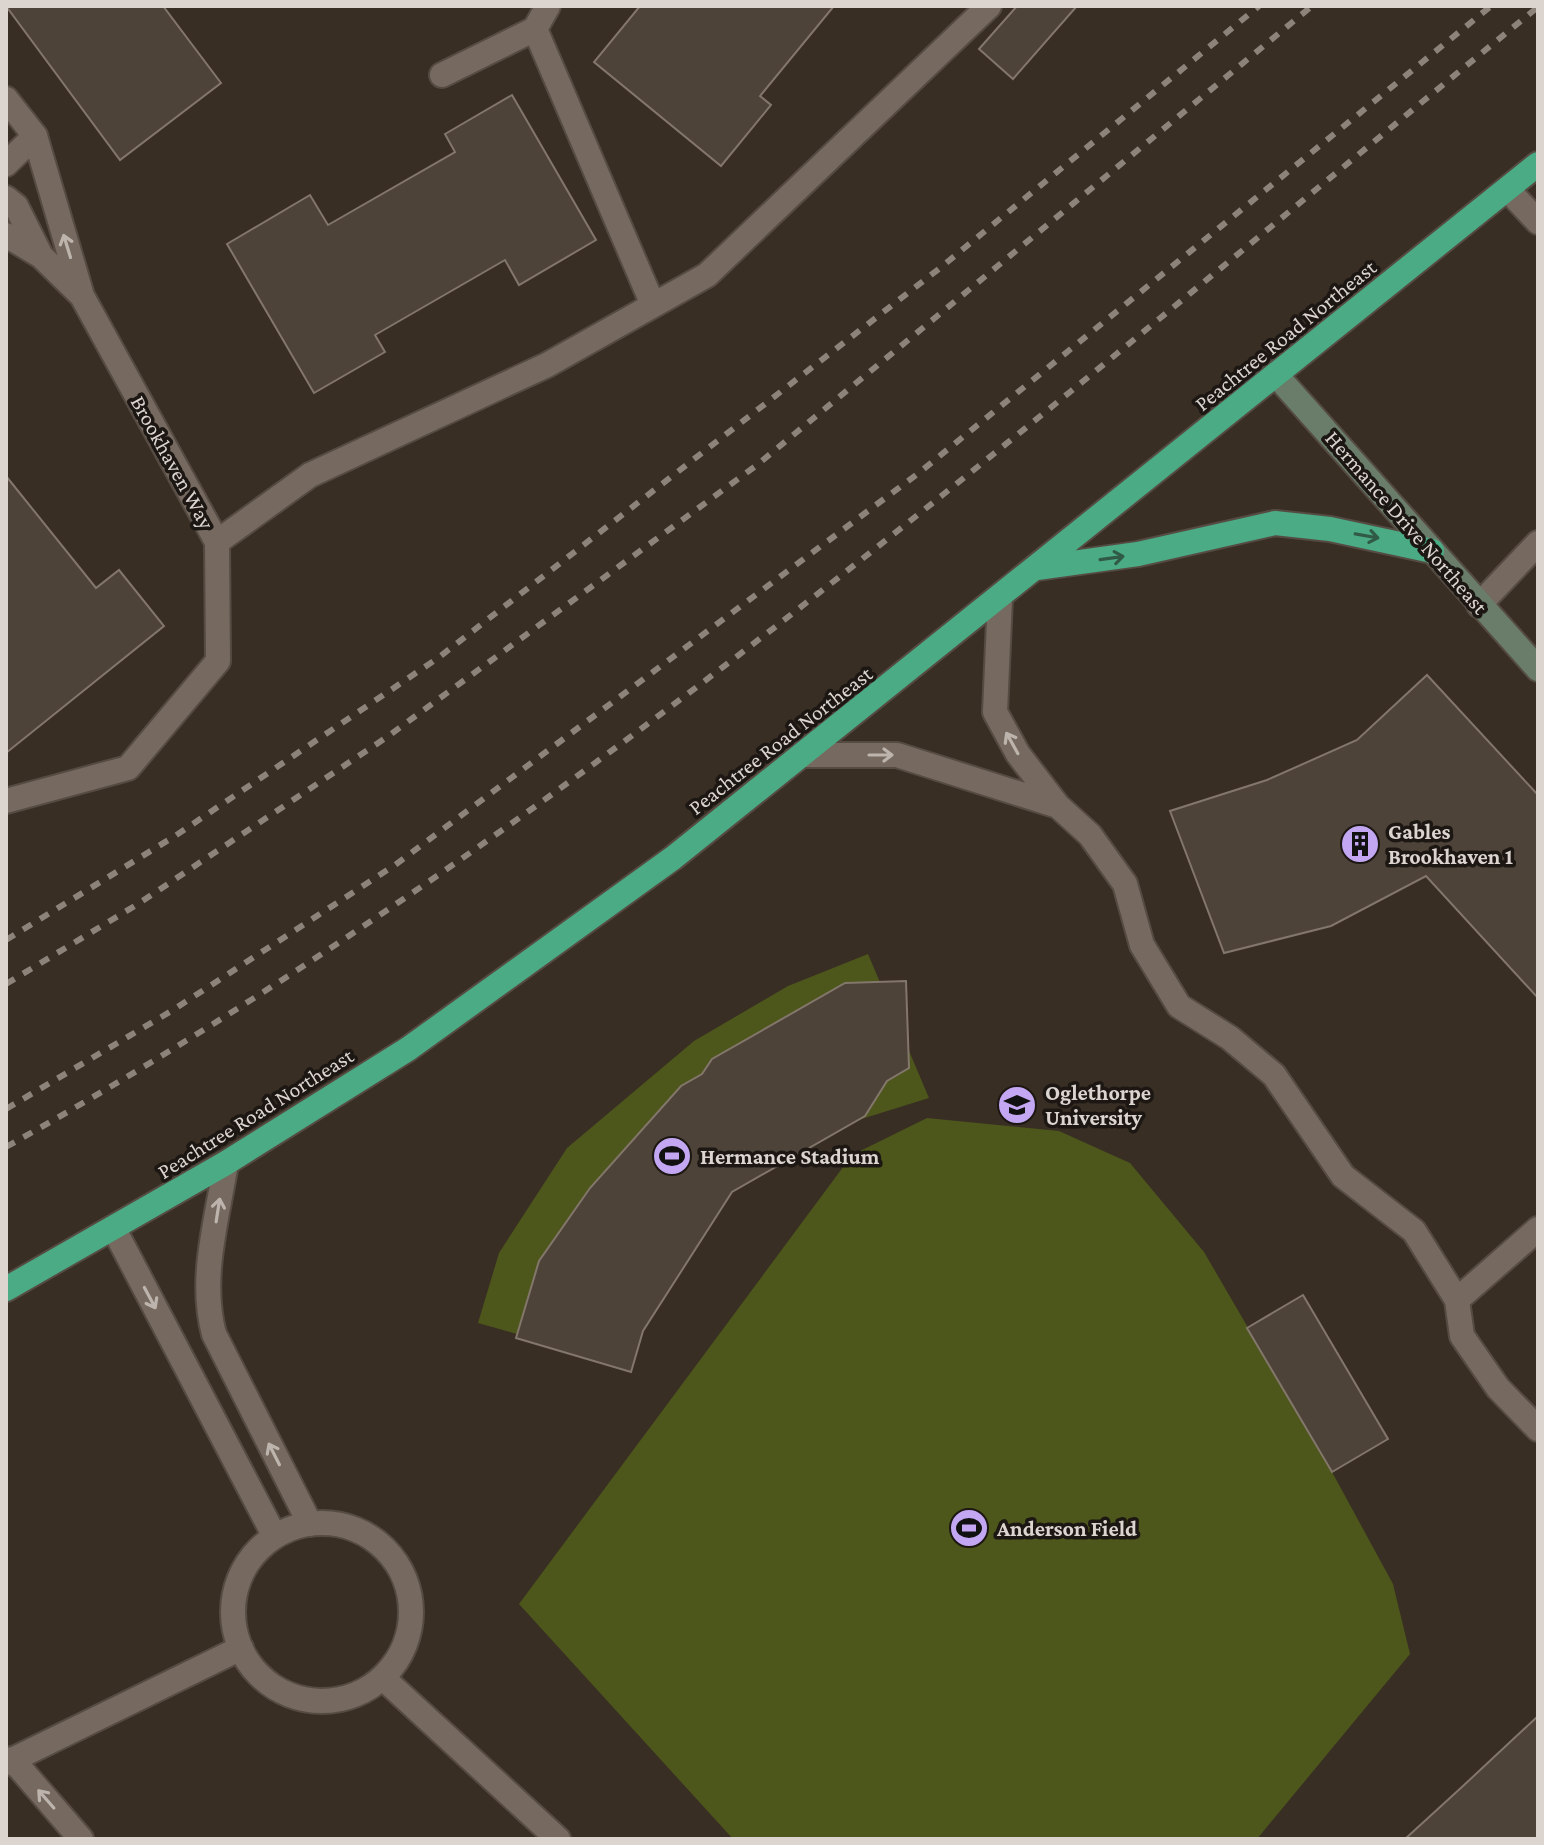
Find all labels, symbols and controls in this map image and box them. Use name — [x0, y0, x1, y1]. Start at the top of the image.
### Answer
one-way arrow — [59, 234, 73, 259]
street label: Peachtree Road Northeast — [1190, 254, 1382, 416]
street label: Brookhaven Way — [126, 391, 220, 534]
street label: Hermance Drive Northeast — [1320, 426, 1493, 619]
one-way arrow — [1354, 529, 1380, 544]
one-way arrow — [1099, 550, 1124, 565]
street label: Peachtree Road Northeast — [684, 661, 878, 820]
one-way arrow — [1004, 732, 1019, 756]
one-way arrow — [867, 747, 894, 763]
place label: Gables Brookhaven 1 — [1388, 819, 1513, 869]
building icon: Gables Brookhaven 1 — [1339, 823, 1381, 865]
street label: Peachtree Road Northeast — [153, 1043, 358, 1184]
place label: Oglethorpe University — [1045, 1080, 1151, 1130]
school or university icon: Oglethorpe University — [996, 1084, 1038, 1126]
sports icon: Hermance Stadium — [651, 1135, 693, 1177]
place label: Hermance Stadium — [700, 1144, 880, 1169]
one-way arrow — [211, 1198, 226, 1224]
one-way arrow — [142, 1286, 158, 1309]
one-way arrow — [266, 1443, 282, 1467]
sports icon: Anderson Field — [948, 1507, 990, 1549]
place label: Anderson Field — [996, 1516, 1137, 1541]
one-way arrow — [37, 1790, 55, 1810]

